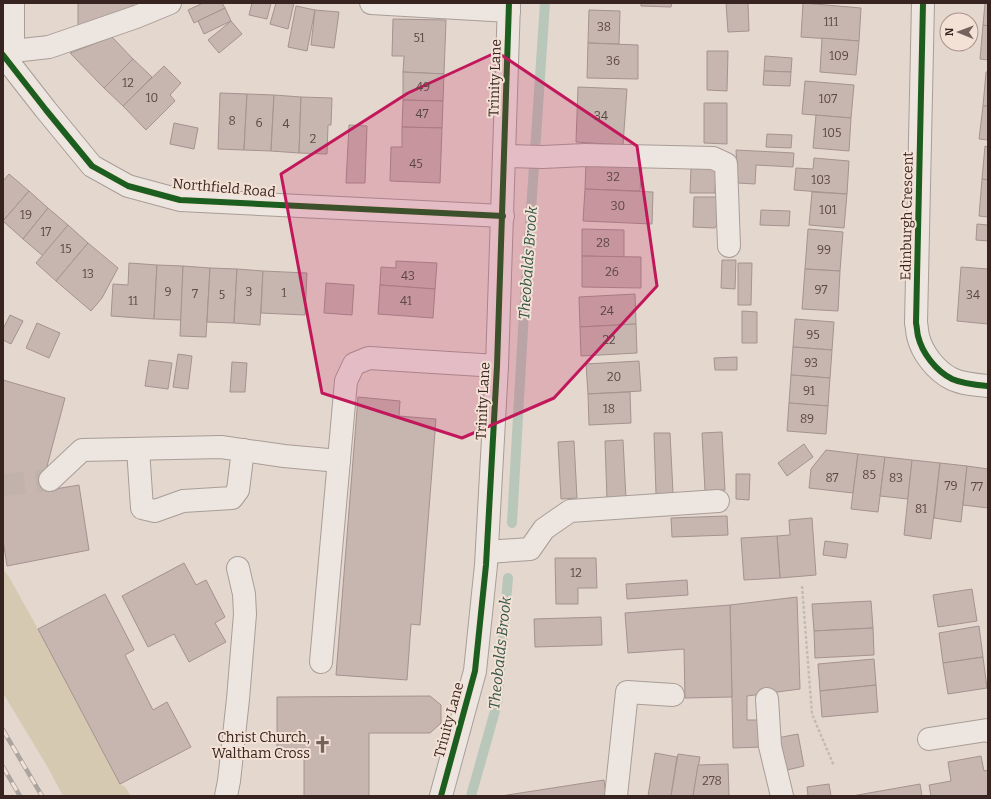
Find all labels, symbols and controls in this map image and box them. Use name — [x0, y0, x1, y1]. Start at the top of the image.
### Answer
north arrow — [939, 12, 979, 52]
house number: 111 — [824, 15, 838, 29]
house number: 38 — [597, 20, 611, 34]
text: N — [943, 27, 956, 36]
house number: 51 — [413, 31, 425, 45]
street label: Trinity Lane — [485, 39, 505, 117]
house number: 109 — [829, 49, 849, 63]
house number: 36 — [606, 54, 620, 68]
house number: 12 — [122, 76, 134, 90]
house number: 49 — [416, 80, 430, 94]
house number: 10 — [146, 91, 158, 105]
house number: 107 — [819, 92, 837, 106]
house number: 47 — [416, 107, 428, 121]
house number: 34 — [594, 109, 608, 123]
house number: 8 — [228, 114, 236, 128]
house number: 6 — [255, 116, 263, 130]
house number: 4 — [282, 117, 290, 131]
house number: 105 — [823, 126, 841, 140]
house number: 2 — [310, 132, 316, 146]
street label: Edinburgh Crescent — [897, 151, 917, 281]
house number: 45 — [409, 157, 423, 171]
house number: 32 — [606, 170, 620, 184]
house number: 103 — [811, 173, 831, 187]
street label: Northfield Road — [172, 175, 276, 201]
house number: 30 — [611, 199, 625, 213]
house number: 101 — [819, 203, 837, 217]
water label: Theobalds Brook — [515, 205, 541, 320]
house number: 19 — [20, 208, 32, 222]
house number: 17 — [41, 225, 51, 239]
house number: 28 — [596, 236, 610, 250]
house number: 15 — [60, 242, 72, 256]
house number: 99 — [817, 243, 831, 257]
house number: 26 — [605, 265, 619, 279]
house number: 13 — [82, 267, 94, 281]
house number: 43 — [401, 269, 415, 283]
house number: 97 — [815, 283, 827, 297]
house number: 9 — [164, 285, 172, 299]
house number: 3 — [246, 285, 253, 299]
house number: 1 — [282, 286, 287, 300]
house number: 7 — [192, 287, 198, 301]
house number: 5 — [219, 288, 225, 302]
house number: 34 — [966, 288, 980, 302]
house number: 11 — [128, 294, 138, 308]
house number: 41 — [400, 294, 412, 308]
house number: 24 — [600, 304, 614, 318]
house number: 95 — [806, 328, 820, 342]
house number: 22 — [602, 333, 616, 347]
house number: 93 — [804, 356, 818, 370]
street label: Trinity Lane — [472, 362, 494, 440]
house number: 20 — [607, 370, 621, 384]
house number: 91 — [803, 384, 815, 398]
house number: 18 — [603, 402, 615, 416]
house number: 89 — [800, 412, 814, 426]
house number: 85 — [862, 468, 876, 482]
house number: 87 — [825, 471, 839, 485]
house number: 83 — [889, 471, 903, 485]
house number: 79 — [945, 479, 957, 493]
house number: 77 — [971, 480, 983, 494]
house number: 81 — [915, 502, 927, 516]
house number: 12 — [570, 566, 582, 580]
water label: Theobalds Brook — [485, 595, 515, 710]
street label: Trinity Lane — [431, 680, 467, 760]
place label: Christ Church, Waltham Cross — [212, 729, 310, 762]
church icon: Christ Church, Waltham Cross — [313, 735, 333, 755]
house number: 278 — [702, 774, 722, 788]

